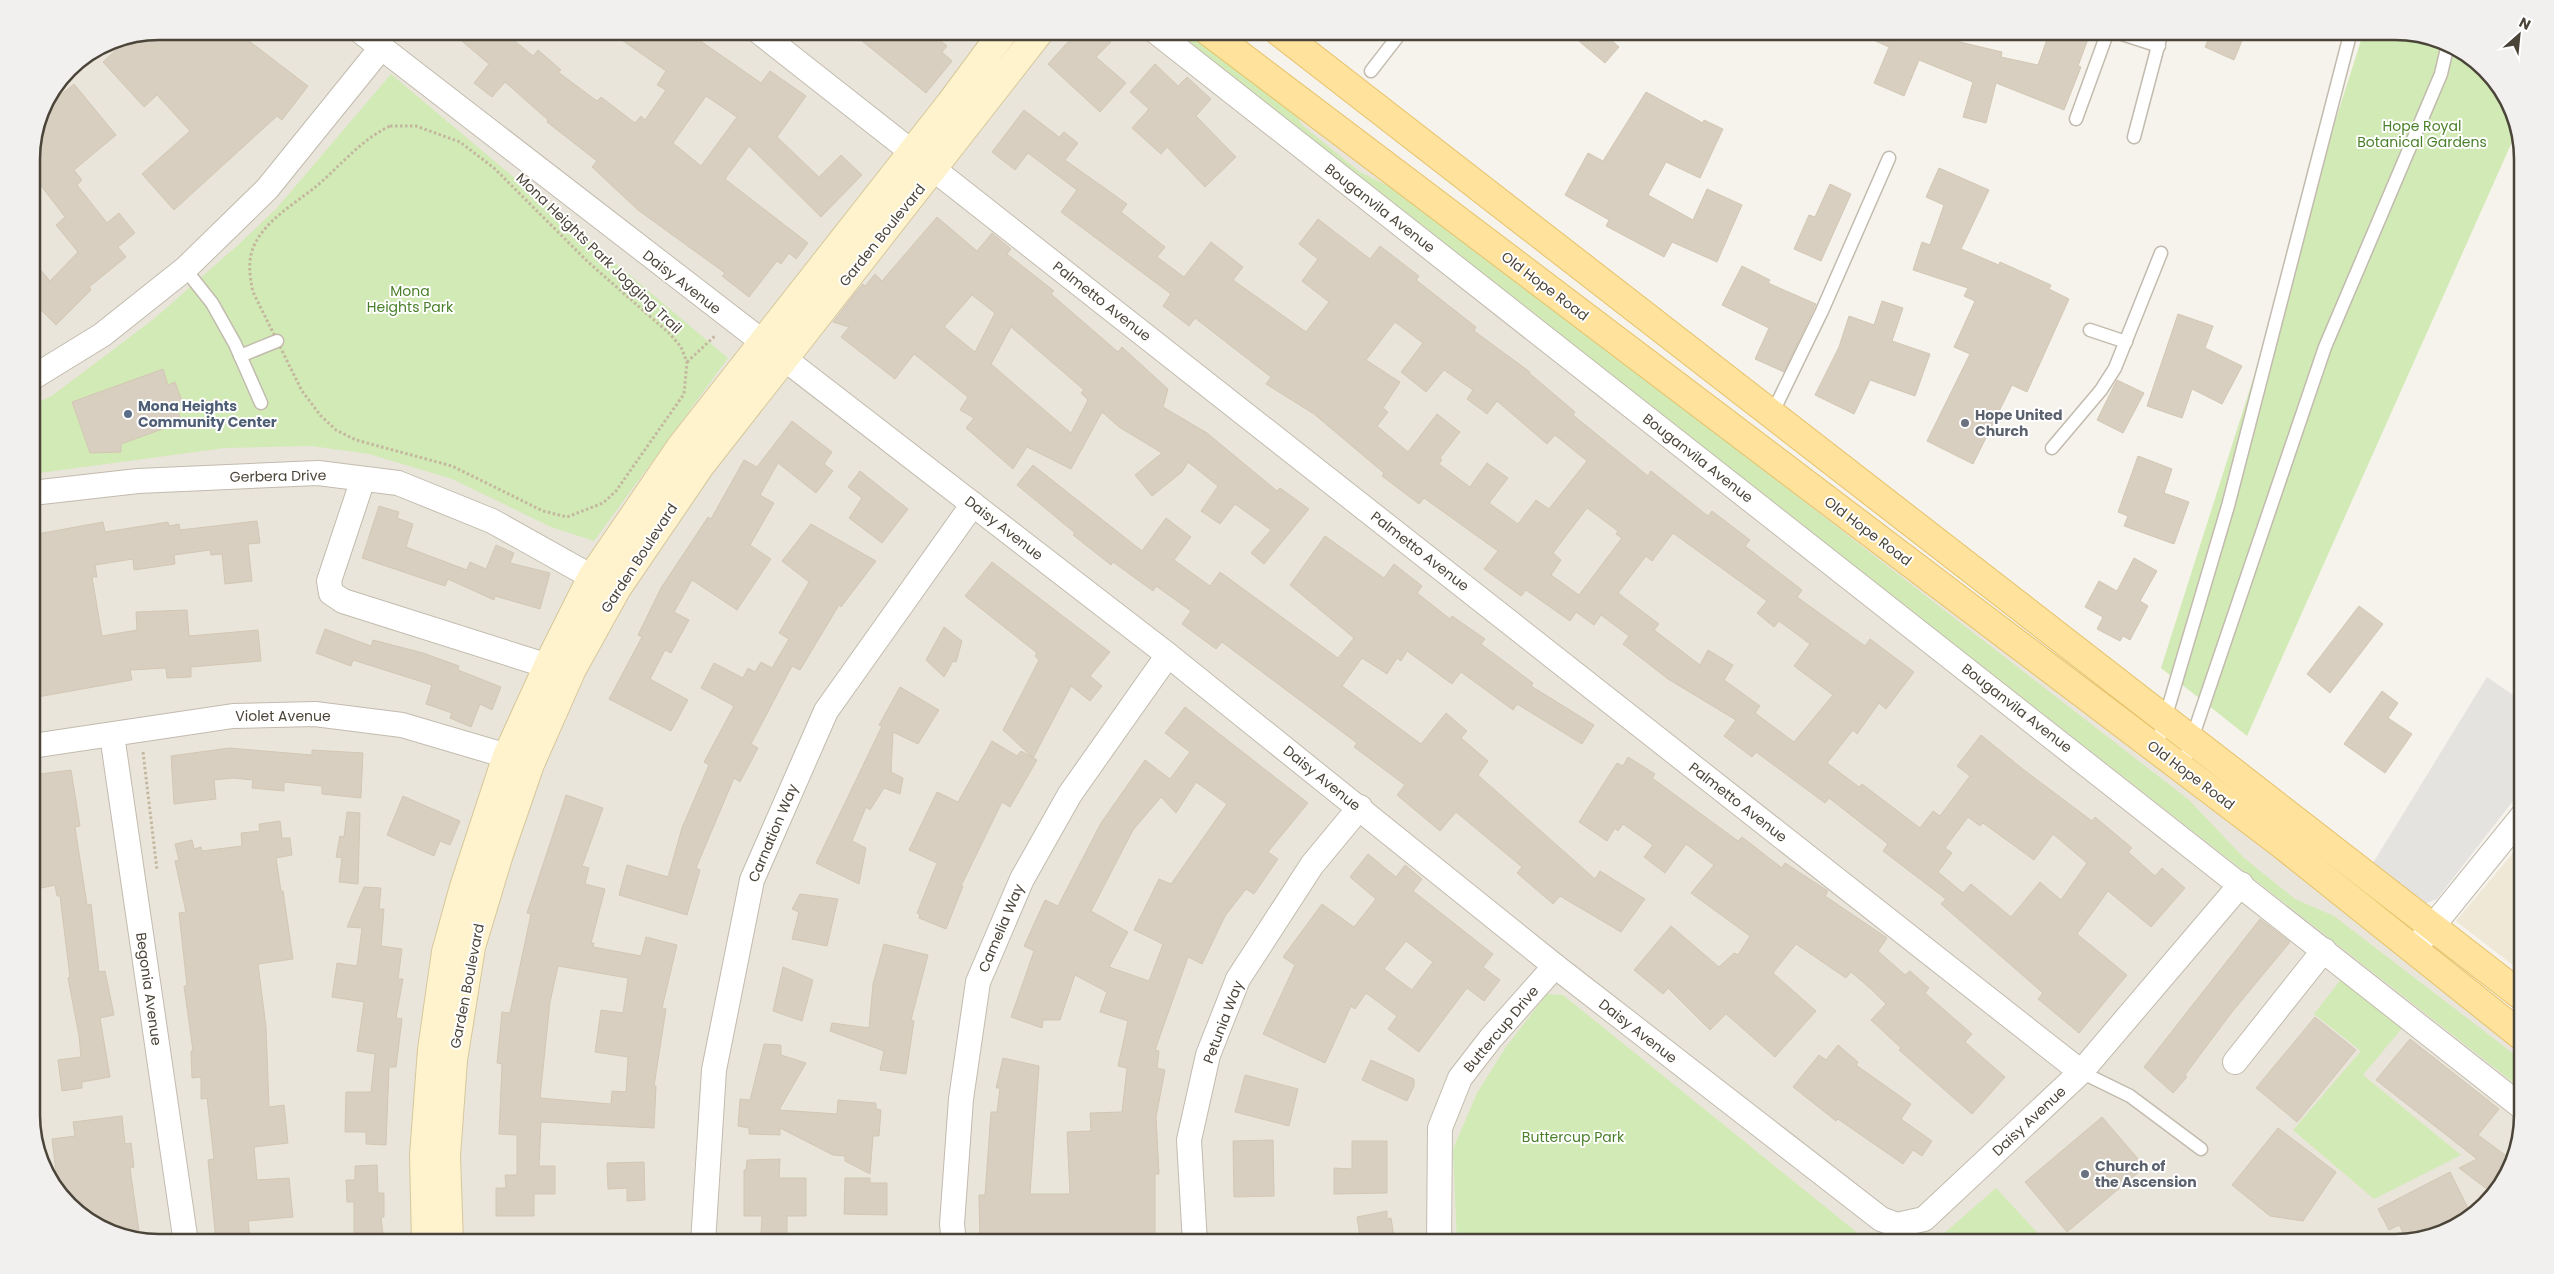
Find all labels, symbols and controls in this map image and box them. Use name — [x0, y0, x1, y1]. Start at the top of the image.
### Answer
north arrow — [2494, 10, 2544, 60]
text: N — [2516, 12, 2534, 35]
park label: Hope Royal Botanical Gardens — [2357, 116, 2487, 152]
street label: Bouganvila Avenue — [1321, 159, 1440, 258]
street label: Mona Heights Park Jogging Trail — [512, 168, 686, 338]
street label: Garden Boulevard — [834, 179, 930, 291]
street label: Daisy Avenue — [639, 245, 726, 319]
street label: Old Hope Road — [1497, 247, 1593, 325]
street label: Palmetto Avenue — [1049, 256, 1156, 346]
park label: Mona Heights Park — [367, 281, 454, 317]
place label: Mona Heights Community Center — [138, 396, 277, 432]
place label: Hope United Church — [1975, 405, 2063, 441]
marker: Mona Heights Community Center — [122, 408, 134, 420]
street label: Bouganvila Avenue — [1639, 409, 1758, 508]
marker: Hope United Church — [1959, 417, 1971, 429]
street label: Gerbera Drive — [230, 465, 327, 487]
street label: Daisy Avenue — [961, 491, 1048, 565]
street label: Old Hope Road — [1820, 492, 1916, 570]
street label: Garden Boulevard — [596, 499, 682, 617]
street label: Palmetto Avenue — [1367, 506, 1474, 596]
street label: Bouganvila Avenue — [1958, 659, 2077, 758]
street label: Violet Avenue — [235, 706, 331, 726]
street label: Old Hope Road — [2143, 736, 2239, 814]
street label: Daisy Avenue — [1279, 741, 1365, 816]
street label: Palmetto Avenue — [1685, 757, 1792, 847]
street label: Carnation Way — [743, 781, 803, 885]
street label: Camelia Way — [973, 881, 1029, 975]
street label: Garden Boulevard — [445, 922, 489, 1050]
street label: Begonia Avenue — [131, 931, 167, 1047]
street label: Petunia Way — [1198, 977, 1248, 1066]
street label: Buttercup Drive — [1459, 981, 1543, 1077]
street label: Daisy Avenue — [1595, 994, 1682, 1068]
street label: Daisy Avenue — [1988, 1081, 2071, 1160]
park label: Buttercup Park — [1522, 1127, 1625, 1147]
place label: Church of the Ascension — [2095, 1156, 2197, 1192]
marker: Church of the Ascension — [2079, 1168, 2091, 1180]

